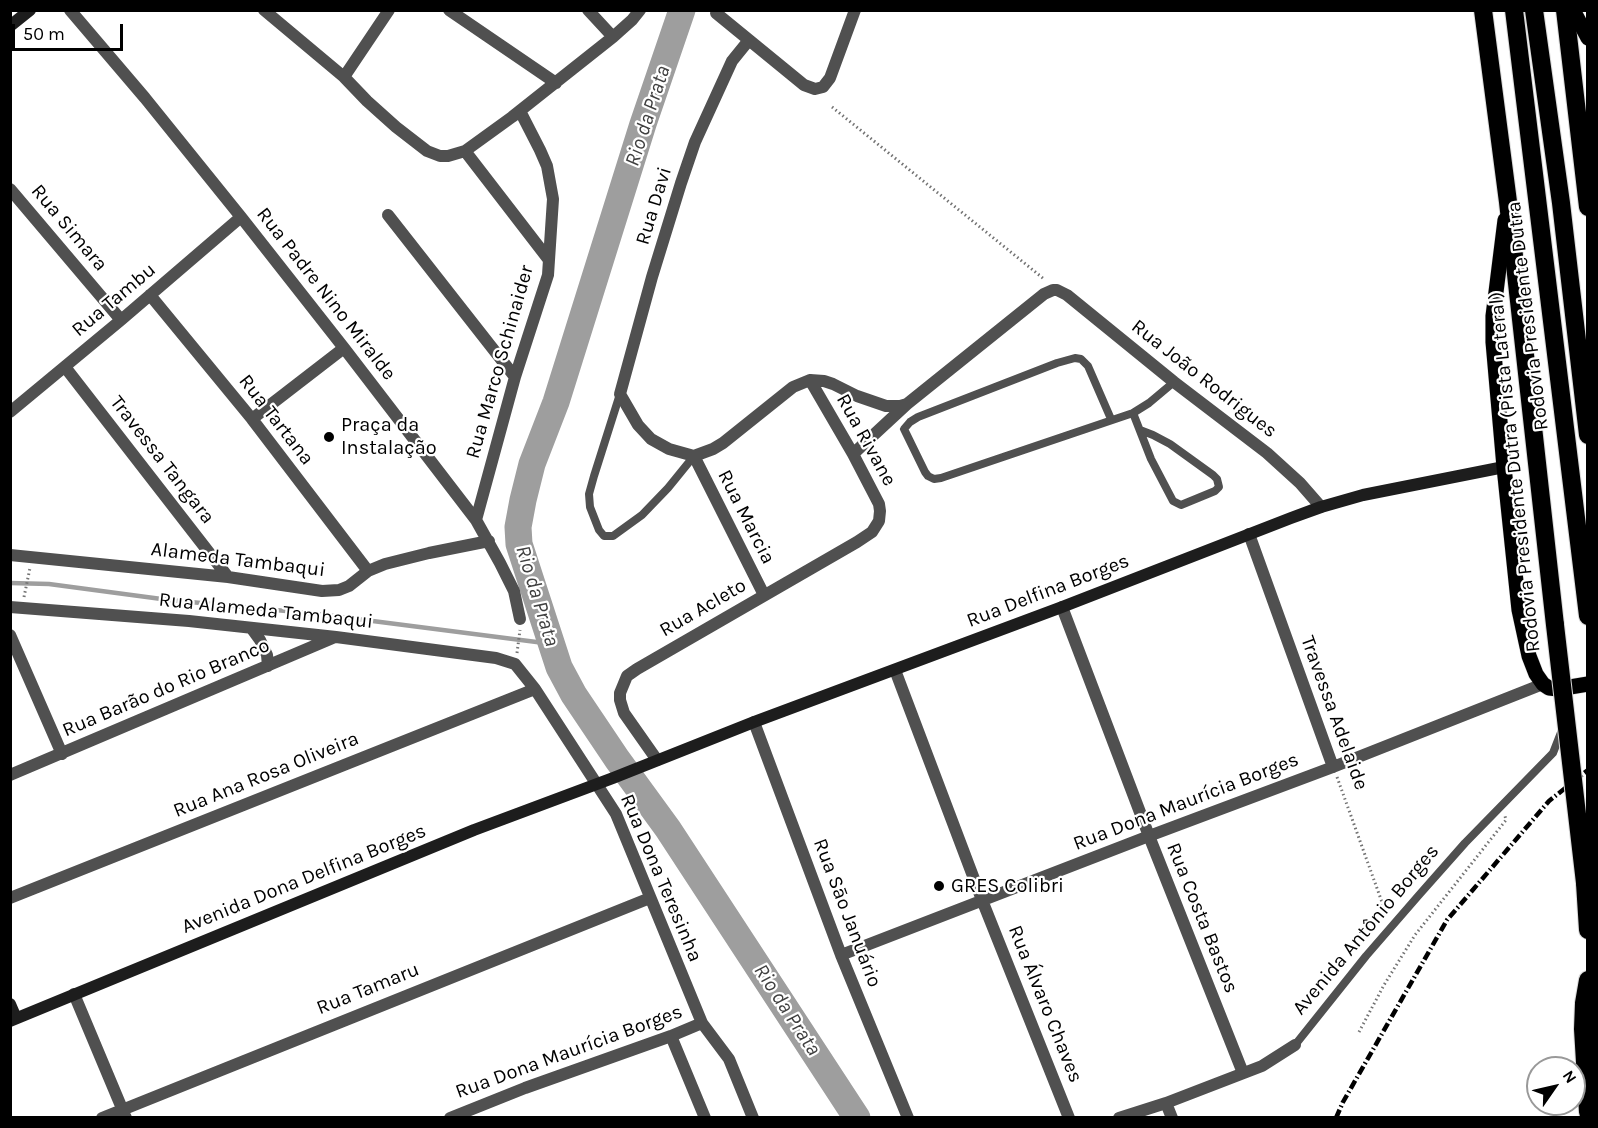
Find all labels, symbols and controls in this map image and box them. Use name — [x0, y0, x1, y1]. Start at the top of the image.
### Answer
scale bar — [15, 12, 126, 50]
text: 50 m — [23, 23, 65, 45]
water label: Rio da Prata — [620, 63, 676, 169]
street label: Rua Davi — [631, 164, 677, 248]
street label: Rua Simara — [26, 180, 112, 276]
street label: Rodovia Presidente Dutra — [1502, 200, 1554, 432]
street label: Rua Padre Nino Miralde — [251, 203, 401, 385]
street label: Rua Tambu — [67, 258, 161, 342]
street label: Rua Marco Schinaider — [461, 263, 539, 461]
street label: Rodovia Presidente Dutra (Pista Lateral) — [1484, 291, 1546, 653]
street label: Rua João Rodrigues — [1126, 315, 1282, 443]
street label: Rua Tartana — [233, 370, 319, 470]
street label: Rua Rivane — [831, 390, 901, 490]
street label: Travessa Tangara — [105, 391, 219, 529]
place label: Praça da Instalação — [341, 413, 437, 460]
marker: Praça da Instalação — [322, 430, 336, 444]
street label: Rua Marcia — [712, 466, 780, 568]
street label: Alameda Tambaqui — [150, 537, 326, 583]
water label: Rio da Prata — [510, 542, 564, 650]
street label: Rua Delfina Borges — [963, 549, 1133, 633]
street label: Rua Acleto — [655, 574, 751, 642]
street label: Rua Alameda Tambaqui — [158, 588, 374, 634]
street label: Rua Barão do Rio Branco — [59, 633, 273, 743]
street label: Travessa Adelaide — [1295, 633, 1373, 793]
street label: Rua Ana Rosa Oliveira — [170, 727, 362, 823]
street label: Rua Dona Maurícia Borges — [1070, 748, 1302, 856]
street label: Rua Dona Teresinha — [615, 790, 707, 966]
street label: Avenida Dona Delfina Borges — [178, 819, 430, 939]
street label: Rua Sāo Januário — [808, 835, 886, 991]
street label: Rua Costa Bastos — [1161, 839, 1243, 997]
street label: Avenida Antônio Borges — [1288, 840, 1444, 1020]
place label: GRES Colibri — [951, 874, 1064, 898]
marker: GRES Colibri — [932, 879, 946, 893]
street label: Rua Álvaro Chaves — [1003, 922, 1087, 1086]
street label: Rua Tamaru — [313, 958, 423, 1020]
water label: Rio da Prata — [748, 959, 826, 1061]
street label: Rua Dona Maurícia Borges — [452, 1000, 686, 1104]
north arrow — [1526, 1056, 1586, 1116]
text: N — [1559, 1067, 1581, 1087]

